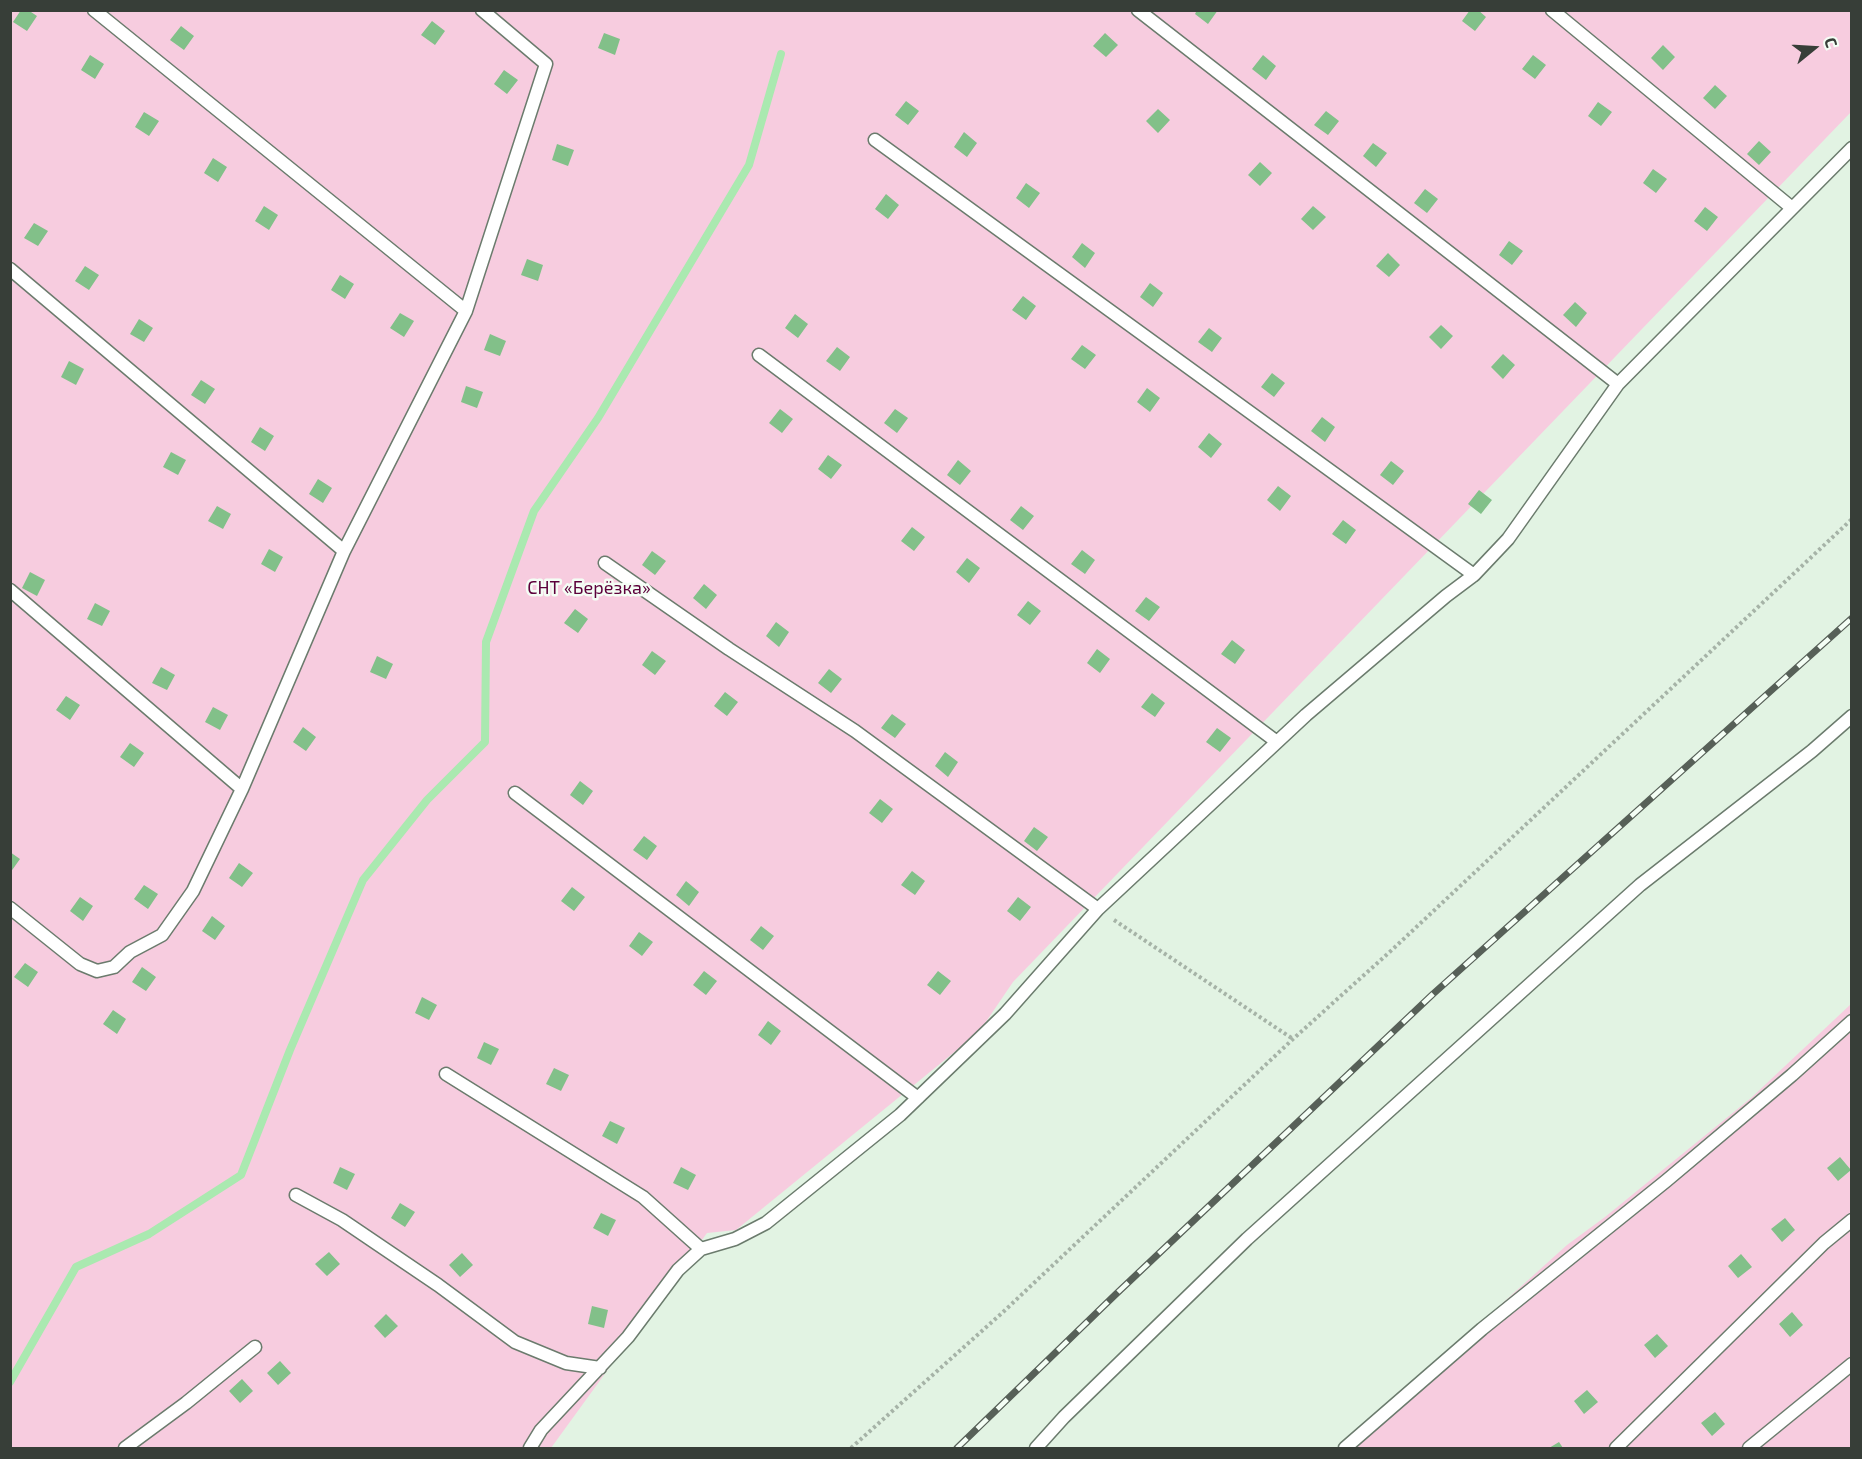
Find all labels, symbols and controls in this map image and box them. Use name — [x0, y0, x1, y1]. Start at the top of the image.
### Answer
north arrow — [1784, 18, 1844, 78]
text: С — [1821, 35, 1842, 50]
park label: СНТ «Берёзка» — [527, 577, 651, 599]

